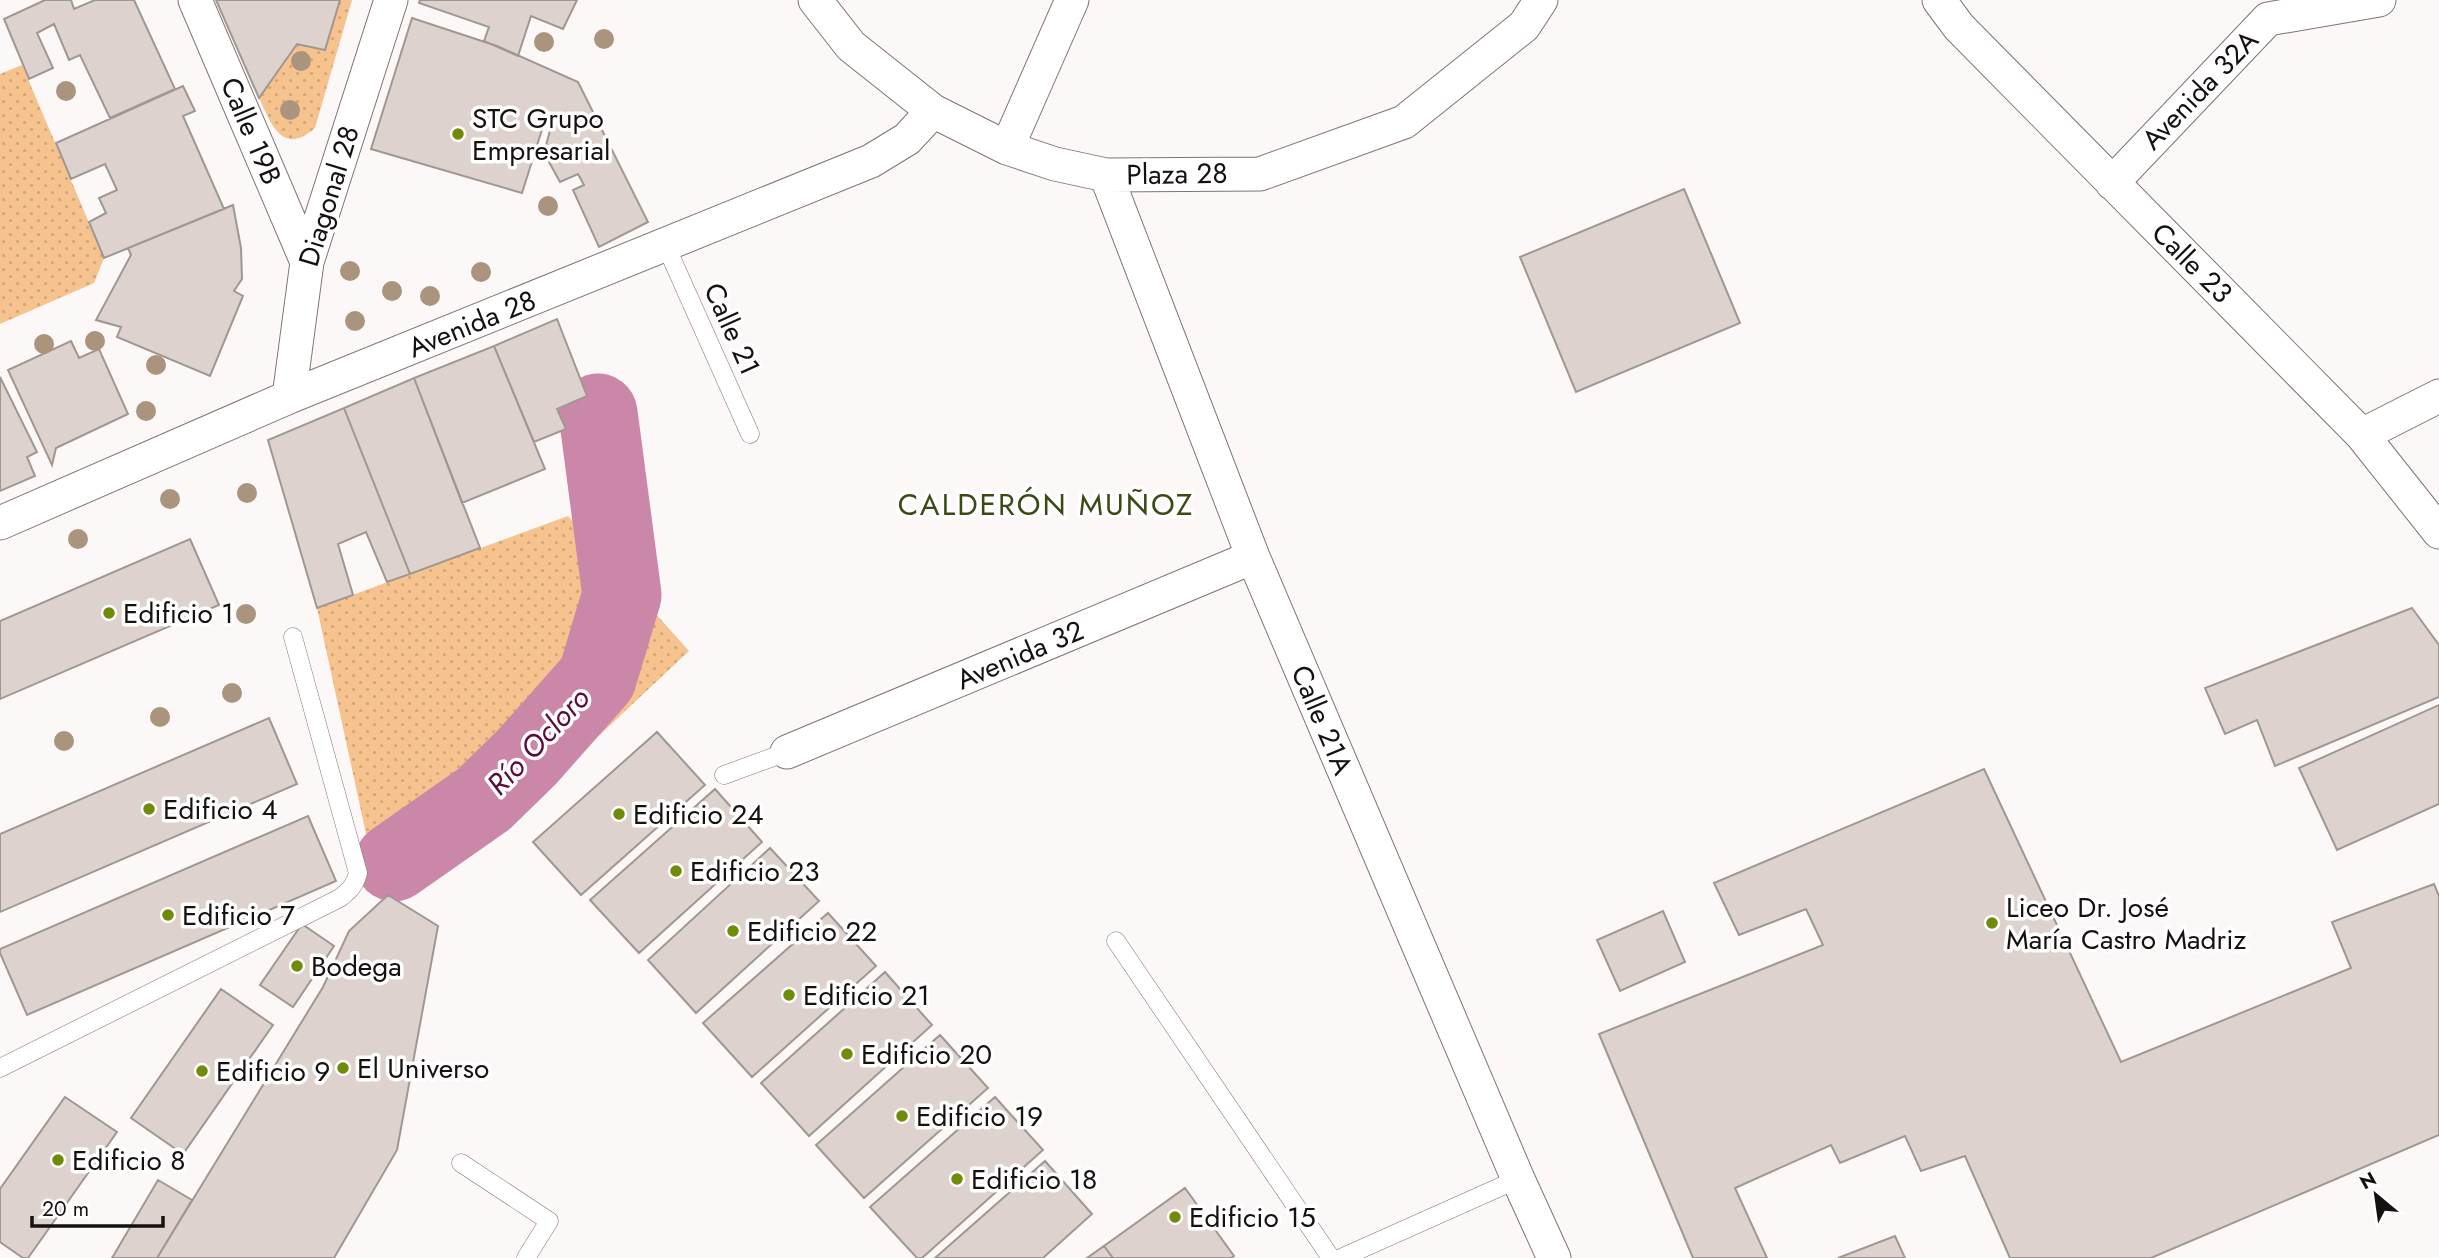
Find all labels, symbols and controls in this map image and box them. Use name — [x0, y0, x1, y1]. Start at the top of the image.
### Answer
street label: Avenida 32A — [2132, 20, 2268, 159]
street label: Calle 19B — [210, 71, 292, 191]
place label: STC Grupo Empresarial — [472, 98, 610, 171]
street label: Diagonal 28 — [288, 121, 370, 271]
marker: STC Grupo Empresarial — [450, 126, 466, 142]
street label: Plaza 28 — [1126, 153, 1228, 195]
street label: Calle 23 — [2142, 213, 2242, 313]
street label: Calle 21 — [694, 276, 770, 382]
street label: Avenida 28 — [402, 280, 542, 368]
district label: CALDERÓN MUÑOZ — [898, 483, 1194, 526]
place label: Edificio 1 — [123, 593, 234, 634]
marker: Edificio 1 — [101, 605, 117, 621]
street label: Avenida 32 — [950, 610, 1090, 700]
street label: Calle 21A — [1281, 659, 1364, 782]
water label: Río Ocloro — [477, 677, 599, 805]
place label: Edificio 4 — [163, 789, 278, 830]
place label: Edificio 24 — [633, 794, 764, 835]
marker: Edificio 4 — [141, 801, 157, 817]
marker: Edificio 24 — [611, 806, 627, 822]
place label: Edificio 23 — [690, 851, 820, 892]
marker: Edificio 23 — [668, 863, 684, 879]
place label: Liceo Dr. José María Castro Madriz — [2006, 887, 2246, 960]
place label: Edificio 7 — [182, 895, 295, 936]
marker: Edificio 7 — [160, 907, 176, 923]
place label: Edificio 22 — [747, 911, 877, 952]
marker: Liceo Dr. José María Castro Madriz — [1984, 915, 2000, 931]
marker: Edificio 22 — [725, 923, 741, 939]
place label: Bodega — [311, 946, 402, 987]
marker: Bodega — [289, 958, 305, 974]
place label: Edificio 21 — [803, 975, 930, 1016]
marker: Edificio 21 — [781, 987, 797, 1003]
place label: Edificio 20 — [861, 1034, 992, 1075]
marker: Edificio 20 — [839, 1046, 855, 1062]
place label: El Universo — [357, 1048, 489, 1089]
place label: Edificio 9 — [216, 1051, 330, 1092]
marker: El Universo — [335, 1060, 351, 1076]
marker: Edificio 9 — [194, 1063, 210, 1079]
place label: Edificio 19 — [916, 1096, 1043, 1137]
marker: Edificio 19 — [894, 1108, 910, 1124]
place label: Edificio 8 — [72, 1140, 186, 1181]
marker: Edificio 8 — [50, 1152, 66, 1168]
place label: Edificio 18 — [971, 1159, 1097, 1200]
north arrow — [2341, 1160, 2411, 1230]
text: N — [2355, 1165, 2381, 1196]
marker: Edificio 18 — [949, 1171, 965, 1187]
scale bar — [32, 1184, 163, 1228]
text: 20 m — [42, 1194, 89, 1224]
place label: Edificio 15 — [1189, 1197, 1316, 1238]
marker: Edificio 15 — [1167, 1209, 1183, 1225]

